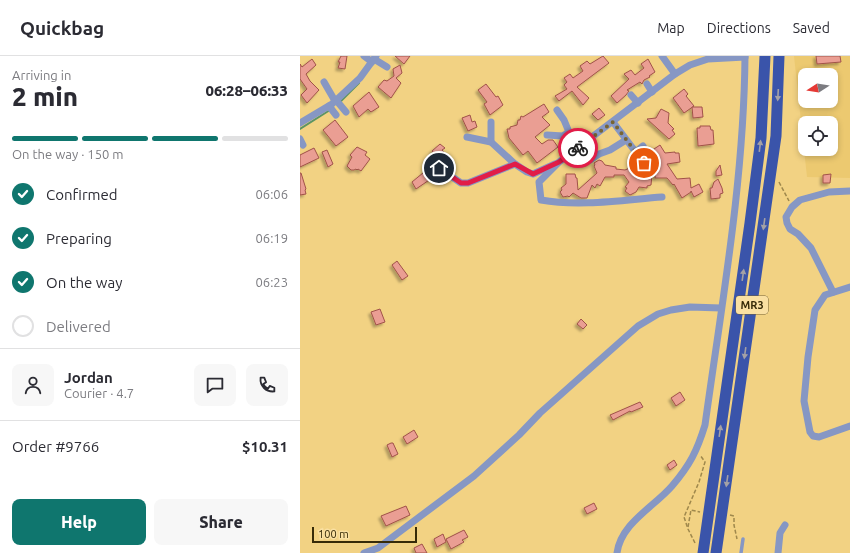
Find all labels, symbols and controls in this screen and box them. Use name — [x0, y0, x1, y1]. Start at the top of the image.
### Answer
text: Quickbag — [20, 17, 104, 39]
text: Map — [657, 20, 685, 36]
text: Directions — [707, 20, 771, 36]
text: Saved — [793, 20, 830, 36]
text: Arriving in — [12, 68, 71, 82]
north arrow — [798, 68, 838, 108]
map controls — [798, 68, 838, 156]
text: 2 min — [12, 82, 78, 111]
text: 06:28–06:33 — [205, 82, 288, 99]
one-way arrow — [774, 89, 781, 101]
button: locate — [798, 116, 838, 156]
courier — [558, 128, 598, 168]
icon: bike — [567, 137, 589, 159]
one-way arrow — [757, 140, 763, 152]
pin — [627, 146, 661, 180]
text: On the way · 150 m — [12, 147, 124, 161]
pin — [422, 151, 456, 185]
icon: bag — [633, 152, 655, 174]
icon: home — [428, 157, 450, 179]
icon: check — [12, 183, 34, 205]
text: Confirmed — [46, 186, 118, 203]
text: 06:06 — [255, 187, 288, 201]
one-way arrow — [761, 218, 767, 230]
icon: check — [12, 227, 34, 249]
text: Preparing — [46, 230, 112, 247]
text: 06:19 — [255, 231, 288, 245]
one-way arrow — [740, 269, 746, 281]
icon: check — [12, 271, 34, 293]
text: On the way — [46, 274, 122, 291]
text: 06:23 — [255, 275, 288, 289]
road number: MR3 — [736, 296, 768, 314]
text: Delivered — [46, 318, 111, 335]
one-way arrow — [742, 347, 748, 359]
button: person — [12, 364, 54, 406]
button: chat — [194, 364, 236, 406]
button: phone — [246, 364, 288, 406]
text: Jordan — [64, 369, 113, 386]
text: Courier · 4.7 — [64, 386, 134, 400]
one-way arrow — [717, 425, 723, 437]
text: Order #9766 — [12, 438, 99, 455]
text: $10.31 — [242, 438, 288, 455]
one-way arrow — [724, 475, 730, 487]
button: Help — [12, 499, 146, 545]
button: Share — [154, 499, 288, 545]
scale bar — [312, 525, 417, 544]
text: 100 m — [318, 528, 349, 540]

